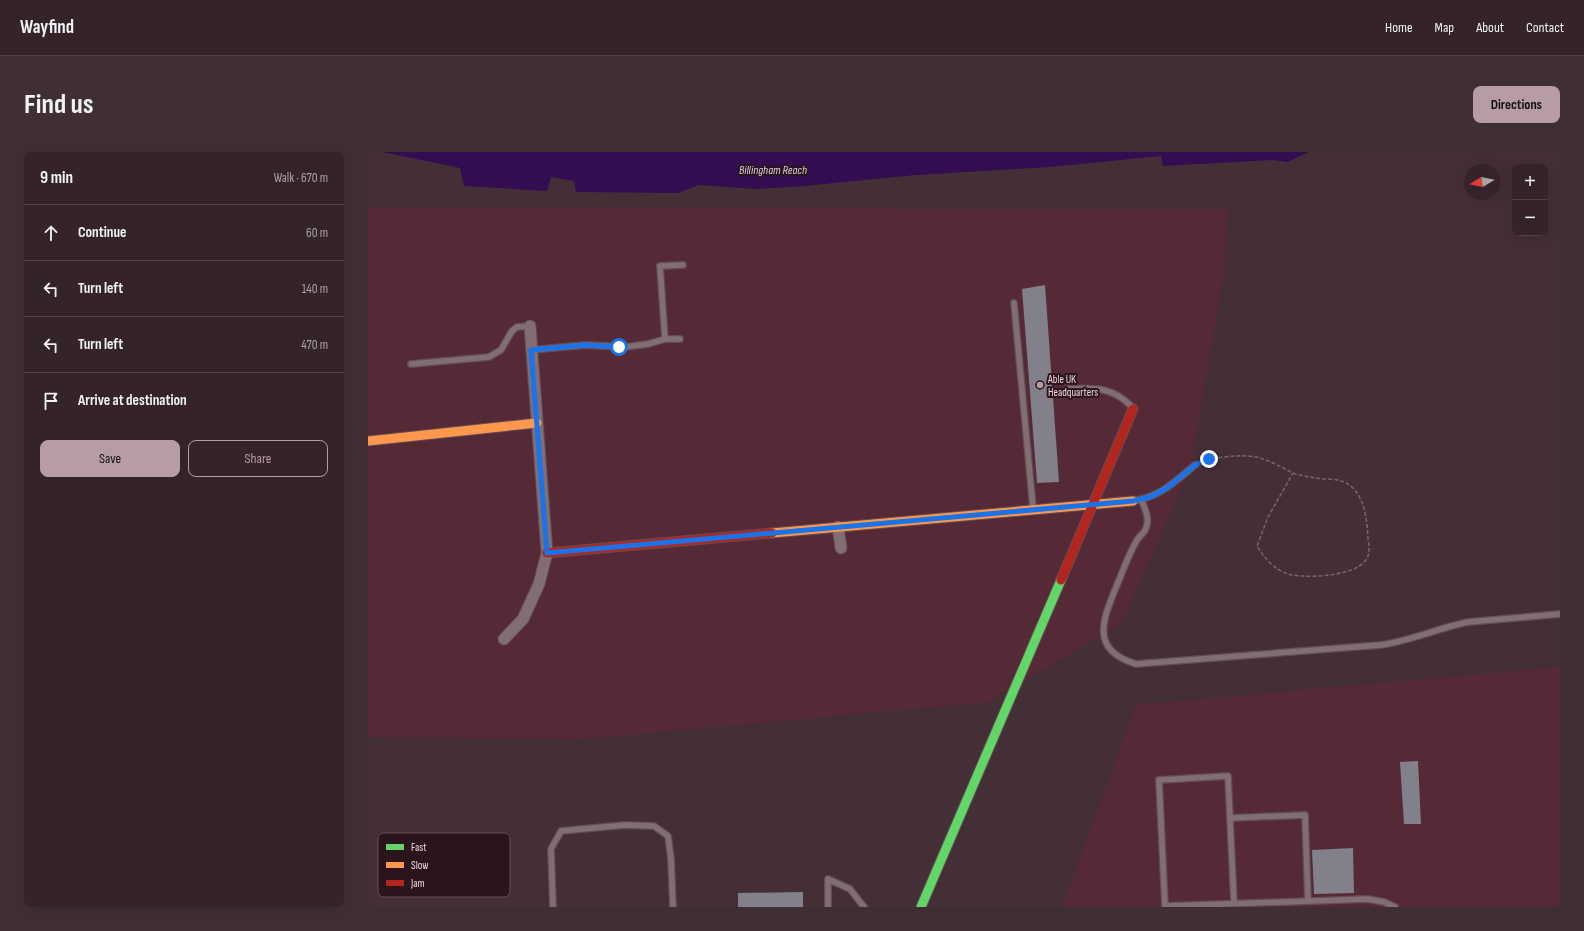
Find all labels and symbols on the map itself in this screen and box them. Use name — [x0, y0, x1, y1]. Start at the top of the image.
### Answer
water label: Billingham Reach — [739, 163, 807, 178]
north arrow — [1464, 164, 1500, 200]
route start — [610, 338, 628, 356]
place label: Able UK Headquarters — [1047, 373, 1098, 399]
marker: Able UK Headquarters — [1035, 380, 1045, 390]
route end — [1200, 450, 1218, 468]
legend — [378, 833, 510, 897]
text: Fast — [411, 841, 427, 854]
text: Slow — [411, 859, 428, 872]
text: Jam — [410, 877, 425, 890]

